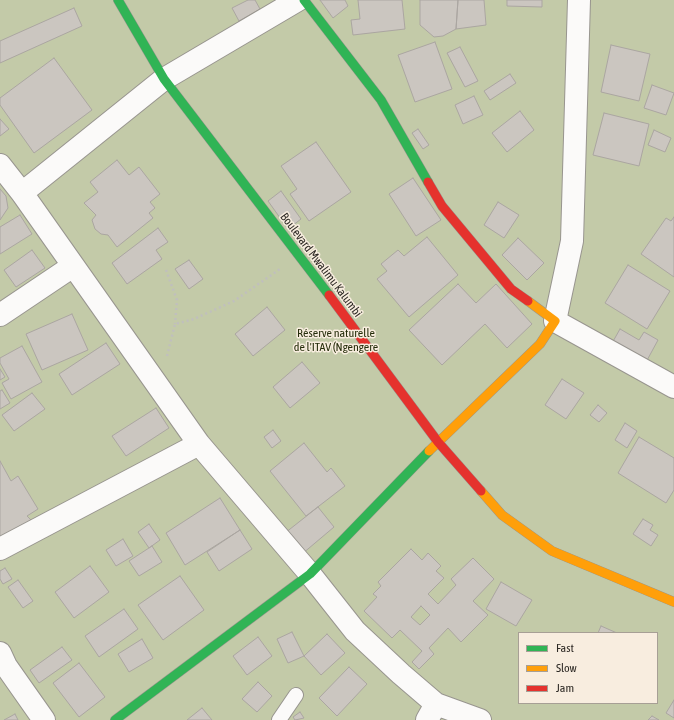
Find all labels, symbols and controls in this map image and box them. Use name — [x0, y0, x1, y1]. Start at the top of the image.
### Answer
street label: Boulevard Mwalimu Kalumbi — [277, 210, 365, 320]
park label: Réserve naturelle de l'ITAV (Ngengere — [294, 326, 378, 354]
legend — [518, 632, 658, 704]
text: Fast — [556, 641, 574, 655]
text: Slow — [556, 661, 577, 675]
text: Jam — [556, 681, 574, 695]

